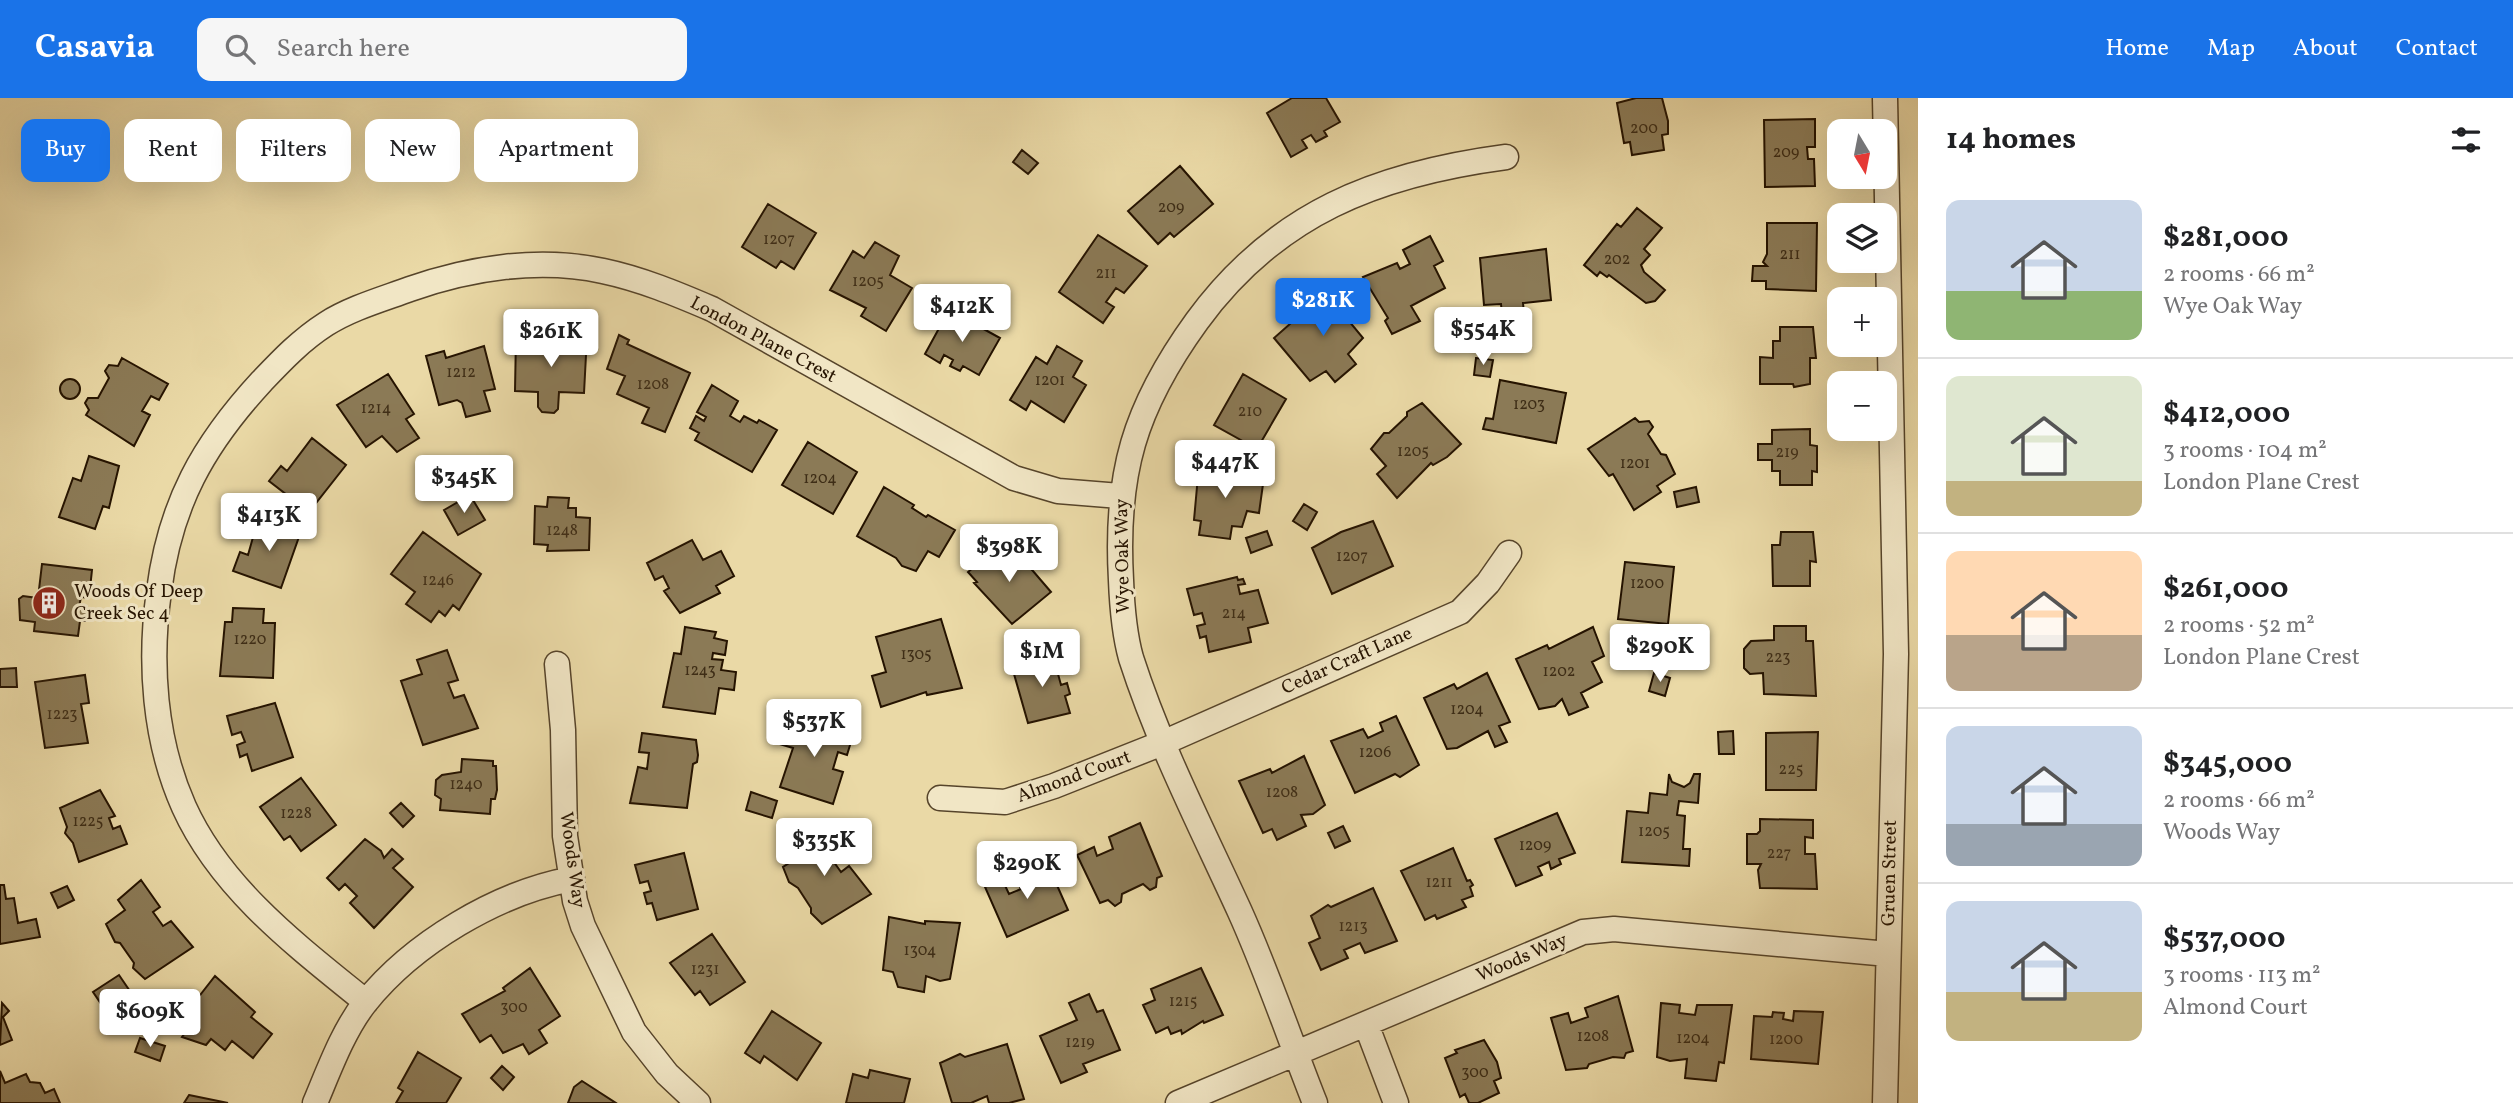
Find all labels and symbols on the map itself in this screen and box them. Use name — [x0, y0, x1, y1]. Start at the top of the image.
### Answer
house number: 200 — [1630, 118, 1658, 140]
north arrow — [1827, 119, 1897, 189]
house number: 209 — [1773, 142, 1799, 164]
house number: 209 — [1158, 197, 1184, 219]
house number: 1207 — [763, 229, 795, 251]
house number: 211 — [1779, 244, 1801, 266]
house number: 202 — [1604, 249, 1630, 271]
house number: 211 — [1095, 263, 1117, 285]
house number: 1205 — [852, 271, 884, 293]
pin: $281K — [1274, 278, 1372, 338]
pin: $412K — [913, 285, 1011, 344]
street label: London Plane Crest — [685, 290, 841, 390]
pin: $554K — [1434, 308, 1532, 367]
pin: $261K — [502, 310, 600, 369]
house number: 1212 — [446, 362, 476, 384]
house number: 1201 — [1035, 370, 1065, 392]
house number: 1208 — [637, 374, 669, 396]
house number: 1203 — [1513, 394, 1545, 416]
house number: 1214 — [361, 398, 391, 420]
house number: 210 — [1238, 401, 1262, 423]
pin: $447K — [1176, 440, 1274, 500]
house number: 1205 — [1397, 441, 1429, 463]
house number: 219 — [1775, 442, 1799, 464]
house number: 1201 — [1620, 453, 1650, 475]
pin: $345K — [415, 456, 513, 515]
house number: 1204 — [803, 468, 837, 490]
pin: $413K — [220, 494, 318, 553]
street label: Wye Oak Way — [1109, 498, 1137, 614]
house number: 1248 — [546, 520, 578, 542]
pin: $398K — [960, 524, 1058, 584]
house number: 1207 — [1336, 546, 1368, 568]
house number: 1246 — [422, 570, 454, 592]
house number: 1200 — [1630, 573, 1664, 595]
place label: Woods Of Deep Creek Sec 4 — [74, 579, 203, 627]
building icon: Woods Of Deep Creek Sec 4 — [30, 584, 68, 622]
house number: 214 — [1222, 603, 1246, 625]
street label: Cedar Craft Lane — [1278, 621, 1416, 701]
pin: $290K — [1611, 624, 1709, 684]
house number: 1220 — [234, 629, 266, 651]
pin: $1M — [1008, 630, 1076, 689]
house number: 1305 — [900, 644, 932, 666]
house number: 223 — [1766, 647, 1790, 669]
house number: 1243 — [684, 660, 716, 682]
house number: 1202 — [1543, 661, 1575, 683]
house number: 1204 — [1450, 699, 1484, 721]
pin: $537K — [765, 700, 863, 759]
house number: 1223 — [46, 704, 78, 726]
house number: 1206 — [1359, 742, 1391, 764]
street label: Almond Court — [1013, 744, 1135, 810]
house number: 225 — [1779, 759, 1803, 781]
house number: 1240 — [449, 774, 483, 796]
house number: 1208 — [1266, 782, 1298, 804]
house number: 1228 — [280, 803, 312, 825]
street label: Woods Way — [552, 810, 592, 910]
house number: 1225 — [72, 811, 104, 833]
pin: $335K — [775, 818, 873, 878]
street label: Gruen Street — [1876, 819, 1904, 926]
house number: 1205 — [1638, 821, 1670, 843]
house number: 1209 — [1519, 835, 1551, 857]
pin: $290K — [978, 842, 1076, 901]
house number: 227 — [1767, 843, 1792, 865]
house number: 1211 — [1425, 872, 1453, 894]
house number: 1213 — [1338, 916, 1368, 938]
street label: Woods Way — [1472, 927, 1572, 989]
house number: 1304 — [904, 940, 936, 962]
house number: 1231 — [691, 959, 719, 981]
pin: $609K — [101, 990, 199, 1049]
house number: 1215 — [1169, 991, 1197, 1013]
house number: 300 — [500, 997, 528, 1019]
house number: 1208 — [1577, 1026, 1609, 1048]
house number: 1204 — [1676, 1028, 1710, 1050]
house number: 1200 — [1769, 1029, 1803, 1051]
house number: 1219 — [1065, 1032, 1095, 1054]
house number: 300 — [1461, 1062, 1489, 1084]

